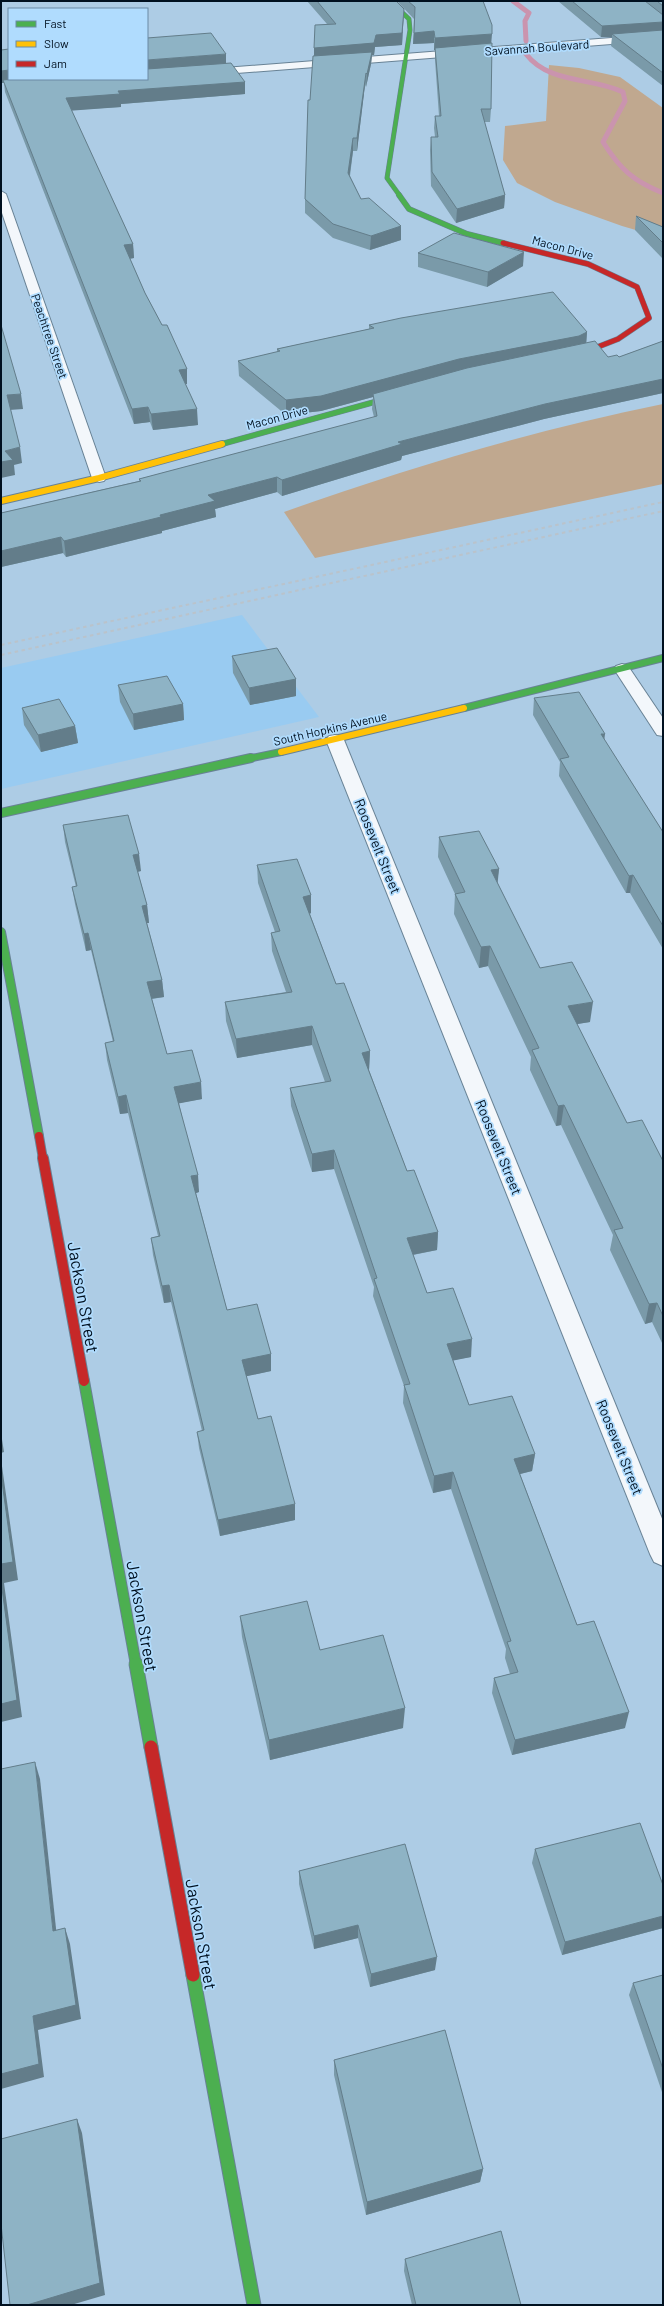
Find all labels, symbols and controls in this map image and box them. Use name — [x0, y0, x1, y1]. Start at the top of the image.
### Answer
legend — [8, 8, 148, 80]
text: Fast — [44, 16, 67, 30]
text: Slow — [44, 36, 69, 50]
street label: Savannah Boulevard — [484, 36, 590, 58]
text: Jam — [44, 56, 67, 70]
street label: Macon Drive — [531, 232, 595, 262]
street label: Peachtree Street — [29, 292, 71, 380]
street label: Macon Drive — [245, 402, 309, 432]
street label: South Hopkins Avenue — [272, 708, 388, 748]
street label: Roosevelt Street — [351, 796, 405, 896]
street label: Roosevelt Street — [472, 1097, 526, 1197]
street label: Jackson Street — [64, 1240, 104, 1354]
street label: Roosevelt Street — [593, 1397, 647, 1497]
street label: Jackson Street — [123, 1559, 163, 1673]
street label: Jackson Street — [182, 1877, 222, 1991]

